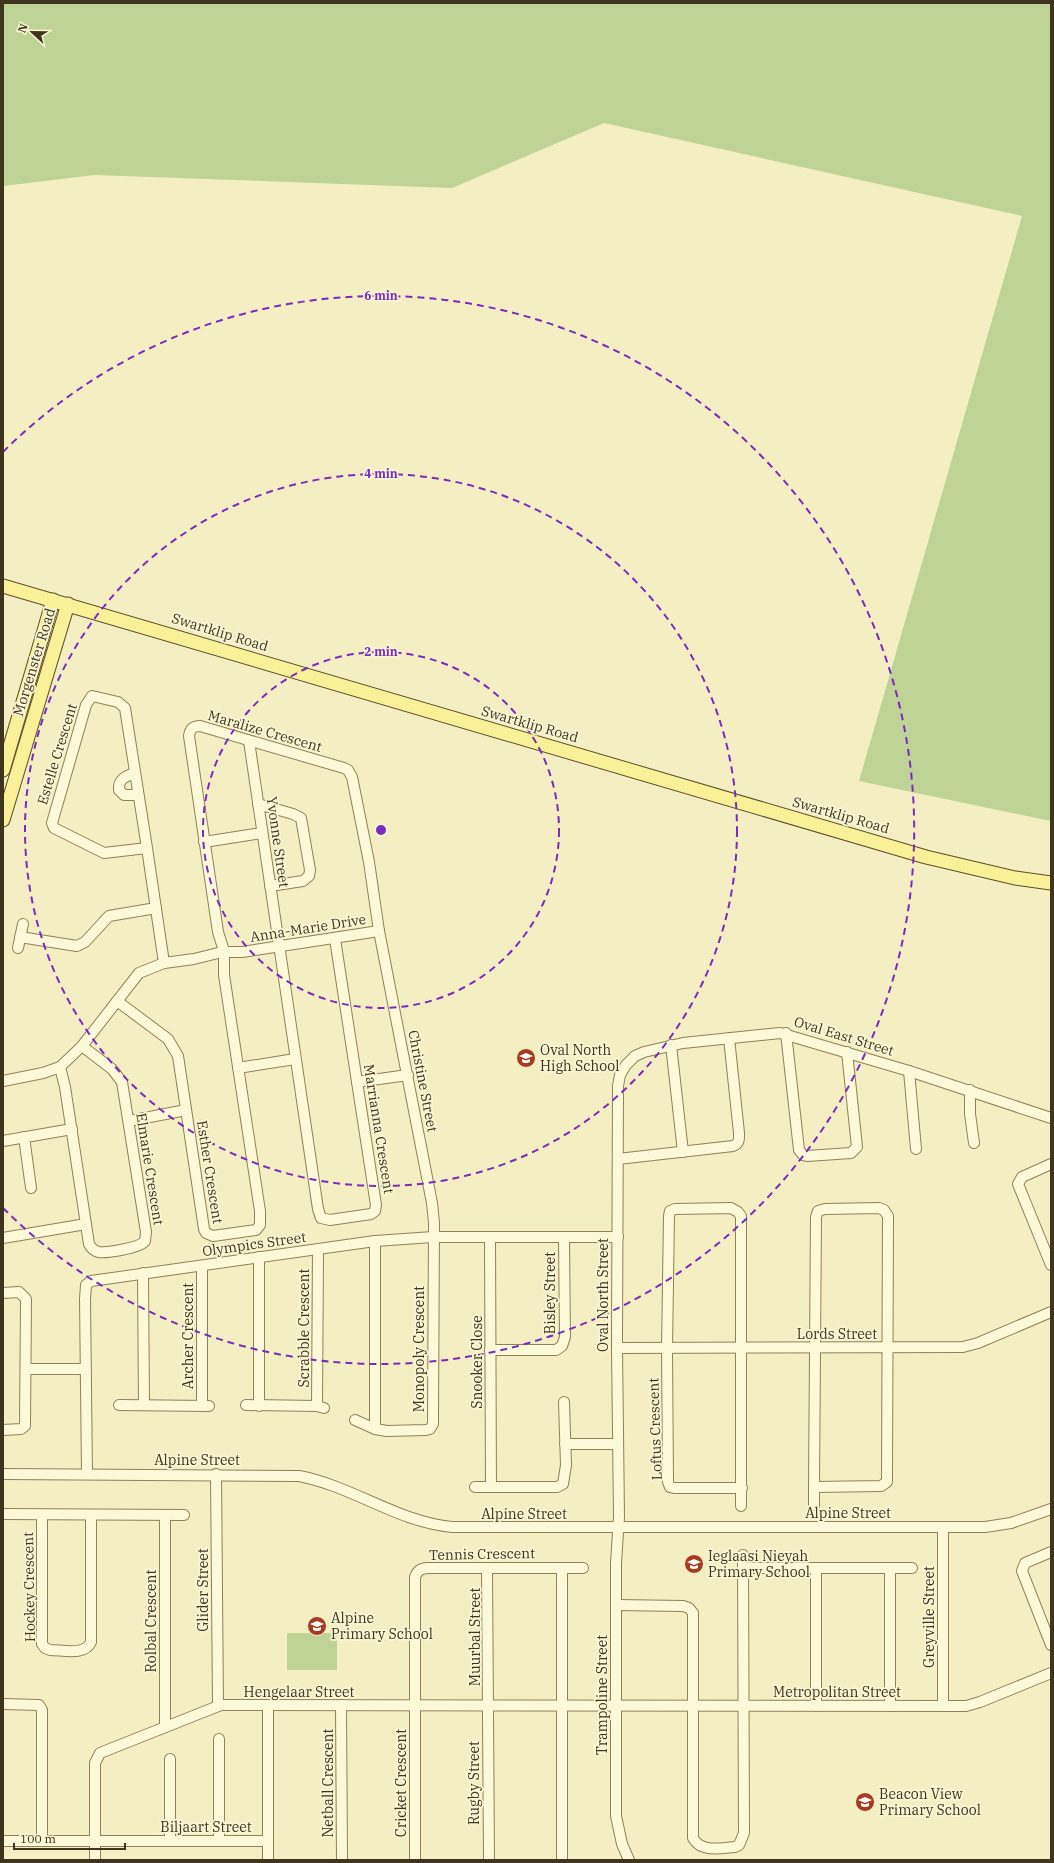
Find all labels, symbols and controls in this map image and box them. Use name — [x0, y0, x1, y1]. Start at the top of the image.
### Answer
north arrow — [12, 12, 52, 52]
text: N — [15, 21, 31, 35]
text: 6 min — [364, 288, 398, 303]
text: 4 min — [364, 466, 398, 481]
street label: Morgenster Road — [9, 605, 59, 718]
street label: Swartklip Road — [170, 609, 271, 655]
text: 2 min — [364, 644, 398, 659]
street label: Estelle Crescent — [33, 701, 81, 807]
street label: Swartklip Road — [479, 702, 581, 747]
street label: Maralize Crescent — [206, 706, 324, 756]
street label: Swartklip Road — [790, 793, 892, 838]
street label: Yvonne Street — [263, 795, 293, 889]
centre of rings — [374, 823, 388, 837]
street label: Anna-Marie Drive — [249, 910, 367, 946]
street label: Oval East Street — [792, 1012, 896, 1060]
street label: Christine Street — [404, 1028, 442, 1134]
place label: Oval North High School — [540, 1041, 619, 1075]
school or university icon: Oval North High School — [515, 1047, 537, 1069]
street label: Marrianna Crescent — [360, 1063, 398, 1195]
street label: Elmarie Crescent — [132, 1112, 168, 1226]
street label: Esther Crescent — [193, 1119, 227, 1225]
street label: Olympics Street — [201, 1228, 307, 1260]
street label: Oval North Street — [594, 1238, 612, 1352]
street label: Bisley Street — [541, 1252, 559, 1334]
street label: Scrabble Crescent — [295, 1269, 313, 1387]
street label: Archer Crescent — [179, 1283, 197, 1389]
street label: Monopoly Crescent — [410, 1286, 428, 1412]
street label: Snooker Close — [468, 1315, 486, 1409]
street label: Lords Street — [797, 1325, 877, 1343]
street label: Loftus Crescent — [644, 1377, 666, 1481]
street label: Alpine Street — [154, 1451, 240, 1469]
street label: Alpine Street — [805, 1504, 891, 1522]
street label: Alpine Street — [481, 1505, 567, 1523]
street label: Hockey Crescent — [19, 1532, 39, 1642]
street label: Tennis Crescent — [429, 1544, 535, 1564]
place label: Ieglaasi Nieyah Primary School — [708, 1547, 810, 1581]
street label: Glider Street — [194, 1548, 212, 1632]
school or university icon: Ieglaasi Nieyah Primary School — [683, 1553, 705, 1575]
street label: Greyville Street — [920, 1566, 938, 1668]
street label: Rolbal Crescent — [142, 1570, 160, 1672]
street label: Muurbal Street — [466, 1588, 484, 1686]
place label: Alpine Primary School — [331, 1609, 433, 1643]
school or university icon: Alpine Primary School — [306, 1615, 328, 1637]
street label: Trampoline Street — [593, 1635, 611, 1755]
street label: Hengelaar Street — [244, 1683, 354, 1701]
street label: Metropolitan Street — [773, 1683, 901, 1701]
street label: Netball Crescent — [319, 1728, 337, 1837]
street label: Cricket Crescent — [392, 1729, 410, 1837]
street label: Rugby Street — [465, 1741, 483, 1825]
place label: Beacon View Primary School — [879, 1785, 981, 1819]
school or university icon: Beacon View Primary School — [854, 1791, 876, 1813]
street label: Biljaart Street — [160, 1818, 252, 1836]
scale bar — [14, 1825, 125, 1851]
text: 100 m — [20, 1831, 56, 1846]

